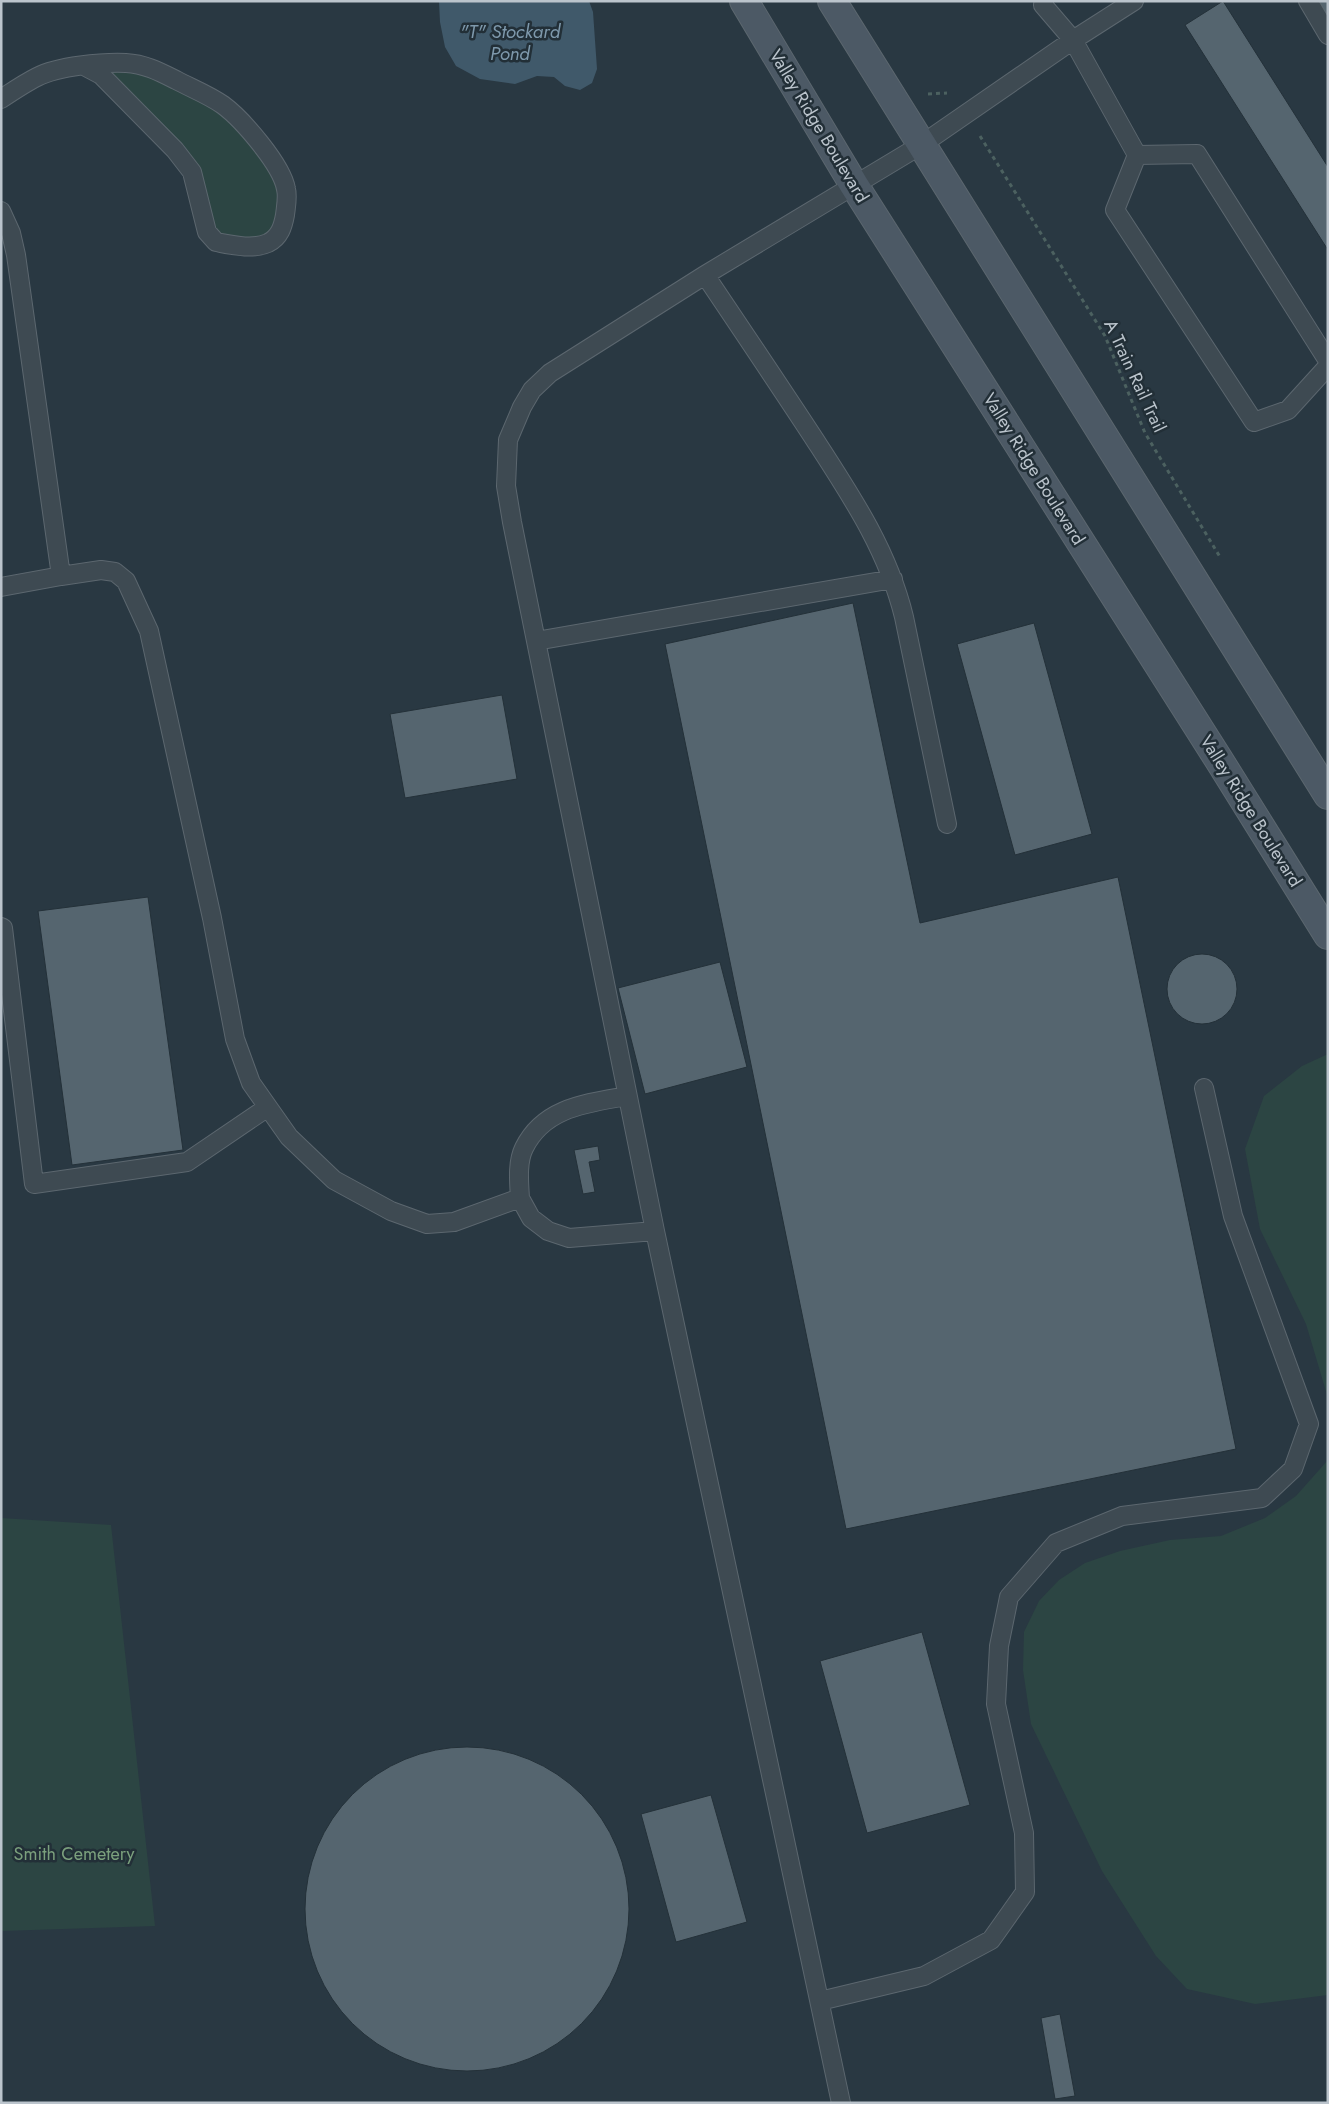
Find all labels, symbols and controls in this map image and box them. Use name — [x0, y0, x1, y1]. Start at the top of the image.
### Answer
water label: "T" Stockard Pond — [460, 18, 562, 67]
street label: Valley Ridge Boulevard — [763, 44, 875, 208]
street label: A Train Rail Trail — [1097, 315, 1173, 437]
street label: Valley Ridge Boulevard — [977, 388, 1091, 550]
street label: Valley Ridge Boulevard — [1194, 730, 1308, 892]
park label: Smith Cemetery — [14, 1841, 135, 1867]

